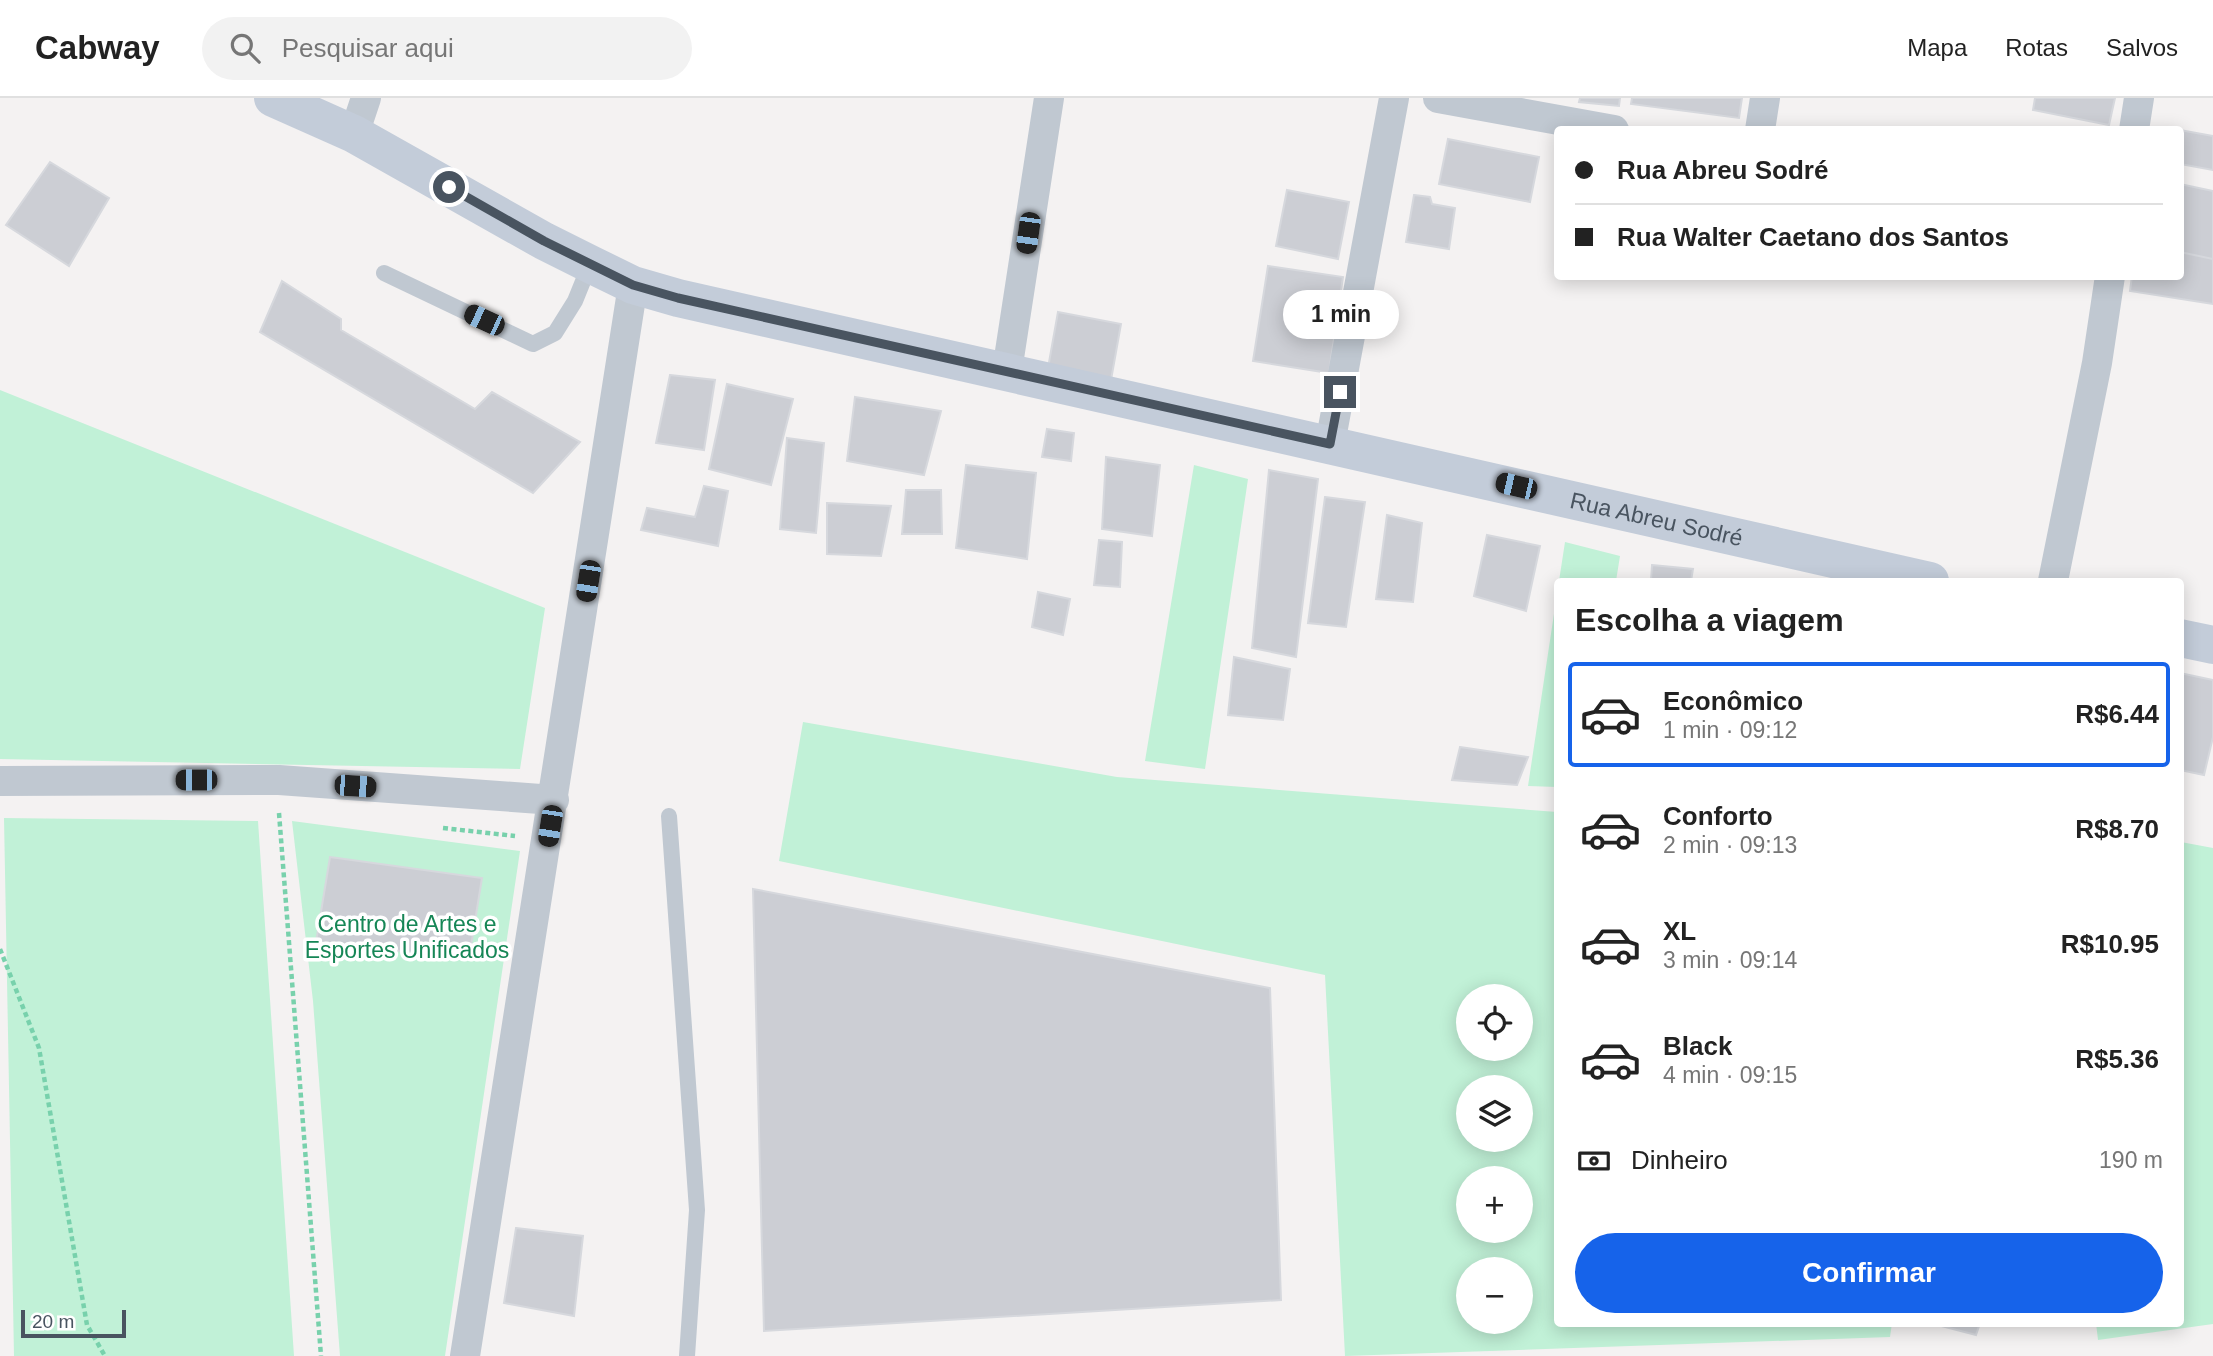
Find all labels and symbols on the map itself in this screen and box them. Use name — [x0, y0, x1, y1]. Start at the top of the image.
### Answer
route start — [433, 171, 465, 203]
car — [1015, 211, 1042, 255]
callout: 1 min — [1282, 290, 1398, 340]
car — [461, 302, 508, 338]
route end — [1324, 376, 1356, 408]
car — [1494, 471, 1539, 501]
street label: Rua Abreu Sodré — [1568, 487, 1745, 551]
car — [575, 559, 602, 603]
car — [176, 770, 218, 791]
car — [334, 774, 377, 798]
car — [537, 804, 564, 848]
park label: Centro de Artes e Esportes Unificados — [305, 911, 509, 963]
scale bar — [21, 1307, 126, 1339]

